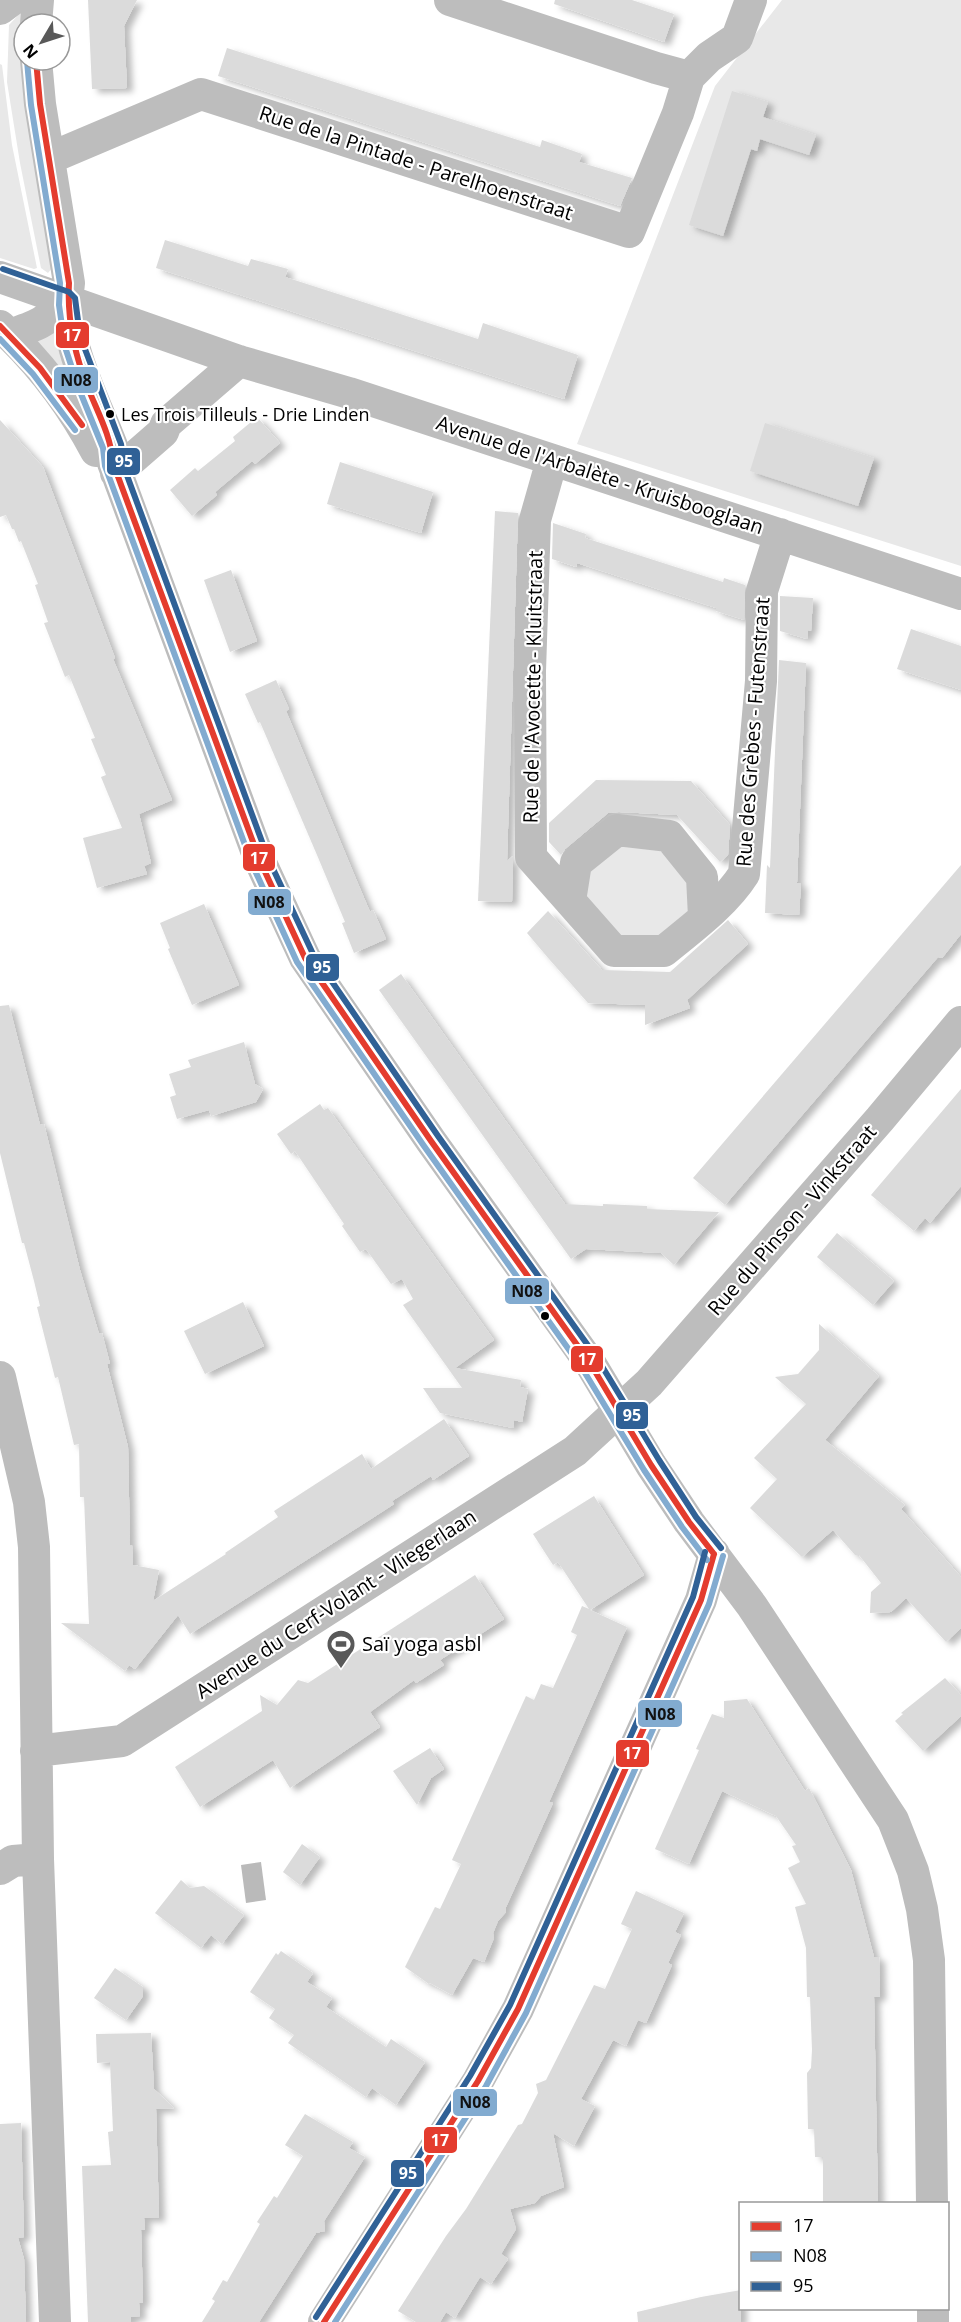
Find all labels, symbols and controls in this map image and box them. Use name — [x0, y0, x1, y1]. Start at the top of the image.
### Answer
north arrow — [12, 12, 72, 72]
text: N — [18, 39, 43, 63]
street label: Rue de la Pintade - Parelhoenstraat — [256, 99, 577, 226]
line badge: 17 — [55, 321, 90, 349]
text: 17 — [63, 324, 81, 346]
line badge: N08 — [53, 366, 99, 394]
text: N08 — [60, 369, 92, 391]
place label: Les Trois Tilleuls - Drie Linden — [121, 402, 370, 426]
marker: Les Trois Tilleuls - Drie Linden — [104, 408, 116, 420]
street label: Avenue de l'Arbalète - Kruisbooglaan — [433, 409, 767, 540]
line badge: 95 — [106, 447, 141, 476]
text: 95 — [115, 450, 133, 472]
street label: Rue de l'Avocette - Kluitstraat — [517, 550, 548, 824]
street label: Rue des Grèbes - Futenstraat — [730, 596, 775, 868]
line badge: 17 — [242, 843, 276, 872]
text: 17 — [250, 847, 268, 869]
line badge: N08 — [247, 888, 292, 916]
text: N08 — [253, 891, 285, 913]
line badge: 95 — [305, 953, 340, 982]
text: 95 — [313, 956, 331, 978]
street label: Rue du Pinson - Vinkstraat — [701, 1118, 882, 1321]
line badge: N08 — [504, 1277, 550, 1305]
text: N08 — [511, 1280, 543, 1302]
unlabelled marker — [539, 1310, 551, 1322]
line badge: 17 — [570, 1345, 604, 1373]
text: 17 — [578, 1348, 596, 1370]
line badge: 95 — [615, 1401, 649, 1430]
text: 95 — [623, 1404, 641, 1426]
street label: Avenue du Cerf-Volant - Vliegerlaan — [190, 1503, 481, 1705]
sports icon: Saï yoga asbl — [325, 1628, 357, 1670]
place label: Saï yoga asbl — [362, 1630, 481, 1657]
line badge: N08 — [637, 1699, 683, 1728]
text: N08 — [644, 1703, 676, 1725]
line badge: 17 — [615, 1739, 650, 1768]
text: 17 — [623, 1742, 641, 1764]
line badge: N08 — [452, 2088, 498, 2117]
text: N08 — [459, 2091, 491, 2113]
line badge: 17 — [423, 2126, 458, 2154]
text: 17 — [431, 2129, 449, 2151]
line badge: 95 — [390, 2159, 425, 2188]
text: 95 — [399, 2162, 417, 2184]
legend — [739, 2202, 949, 2310]
text: 17 — [793, 2213, 814, 2237]
text: N08 — [793, 2243, 827, 2267]
text: 95 — [793, 2273, 814, 2297]

